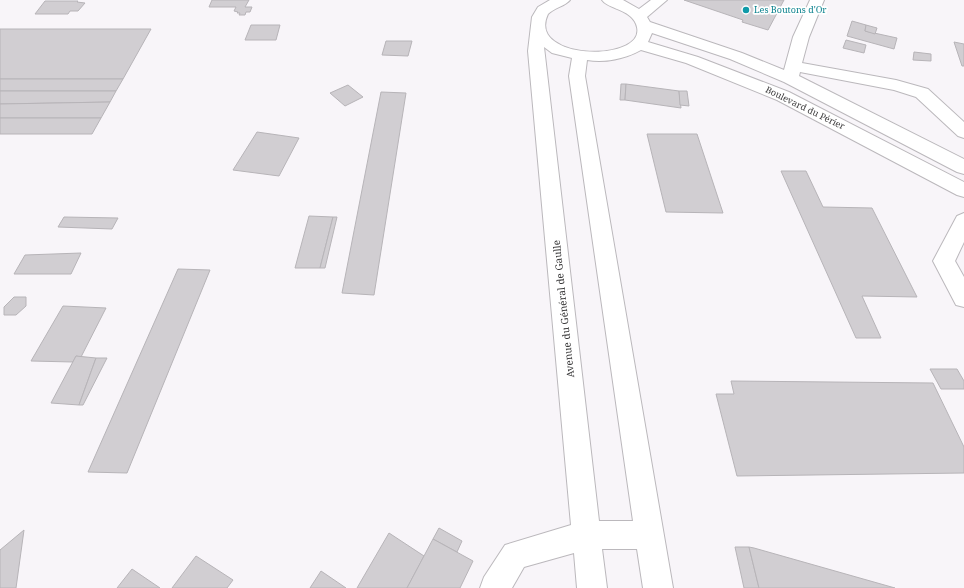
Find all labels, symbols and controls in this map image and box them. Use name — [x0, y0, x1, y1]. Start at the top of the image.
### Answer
place label: Les Boutons d'Or — [754, 3, 827, 16]
marker: Les Boutons d'Or — [741, 5, 751, 15]
street label: Boulevard du Périer — [763, 83, 848, 133]
street label: Avenue du Général de Gaulle — [549, 239, 577, 379]

